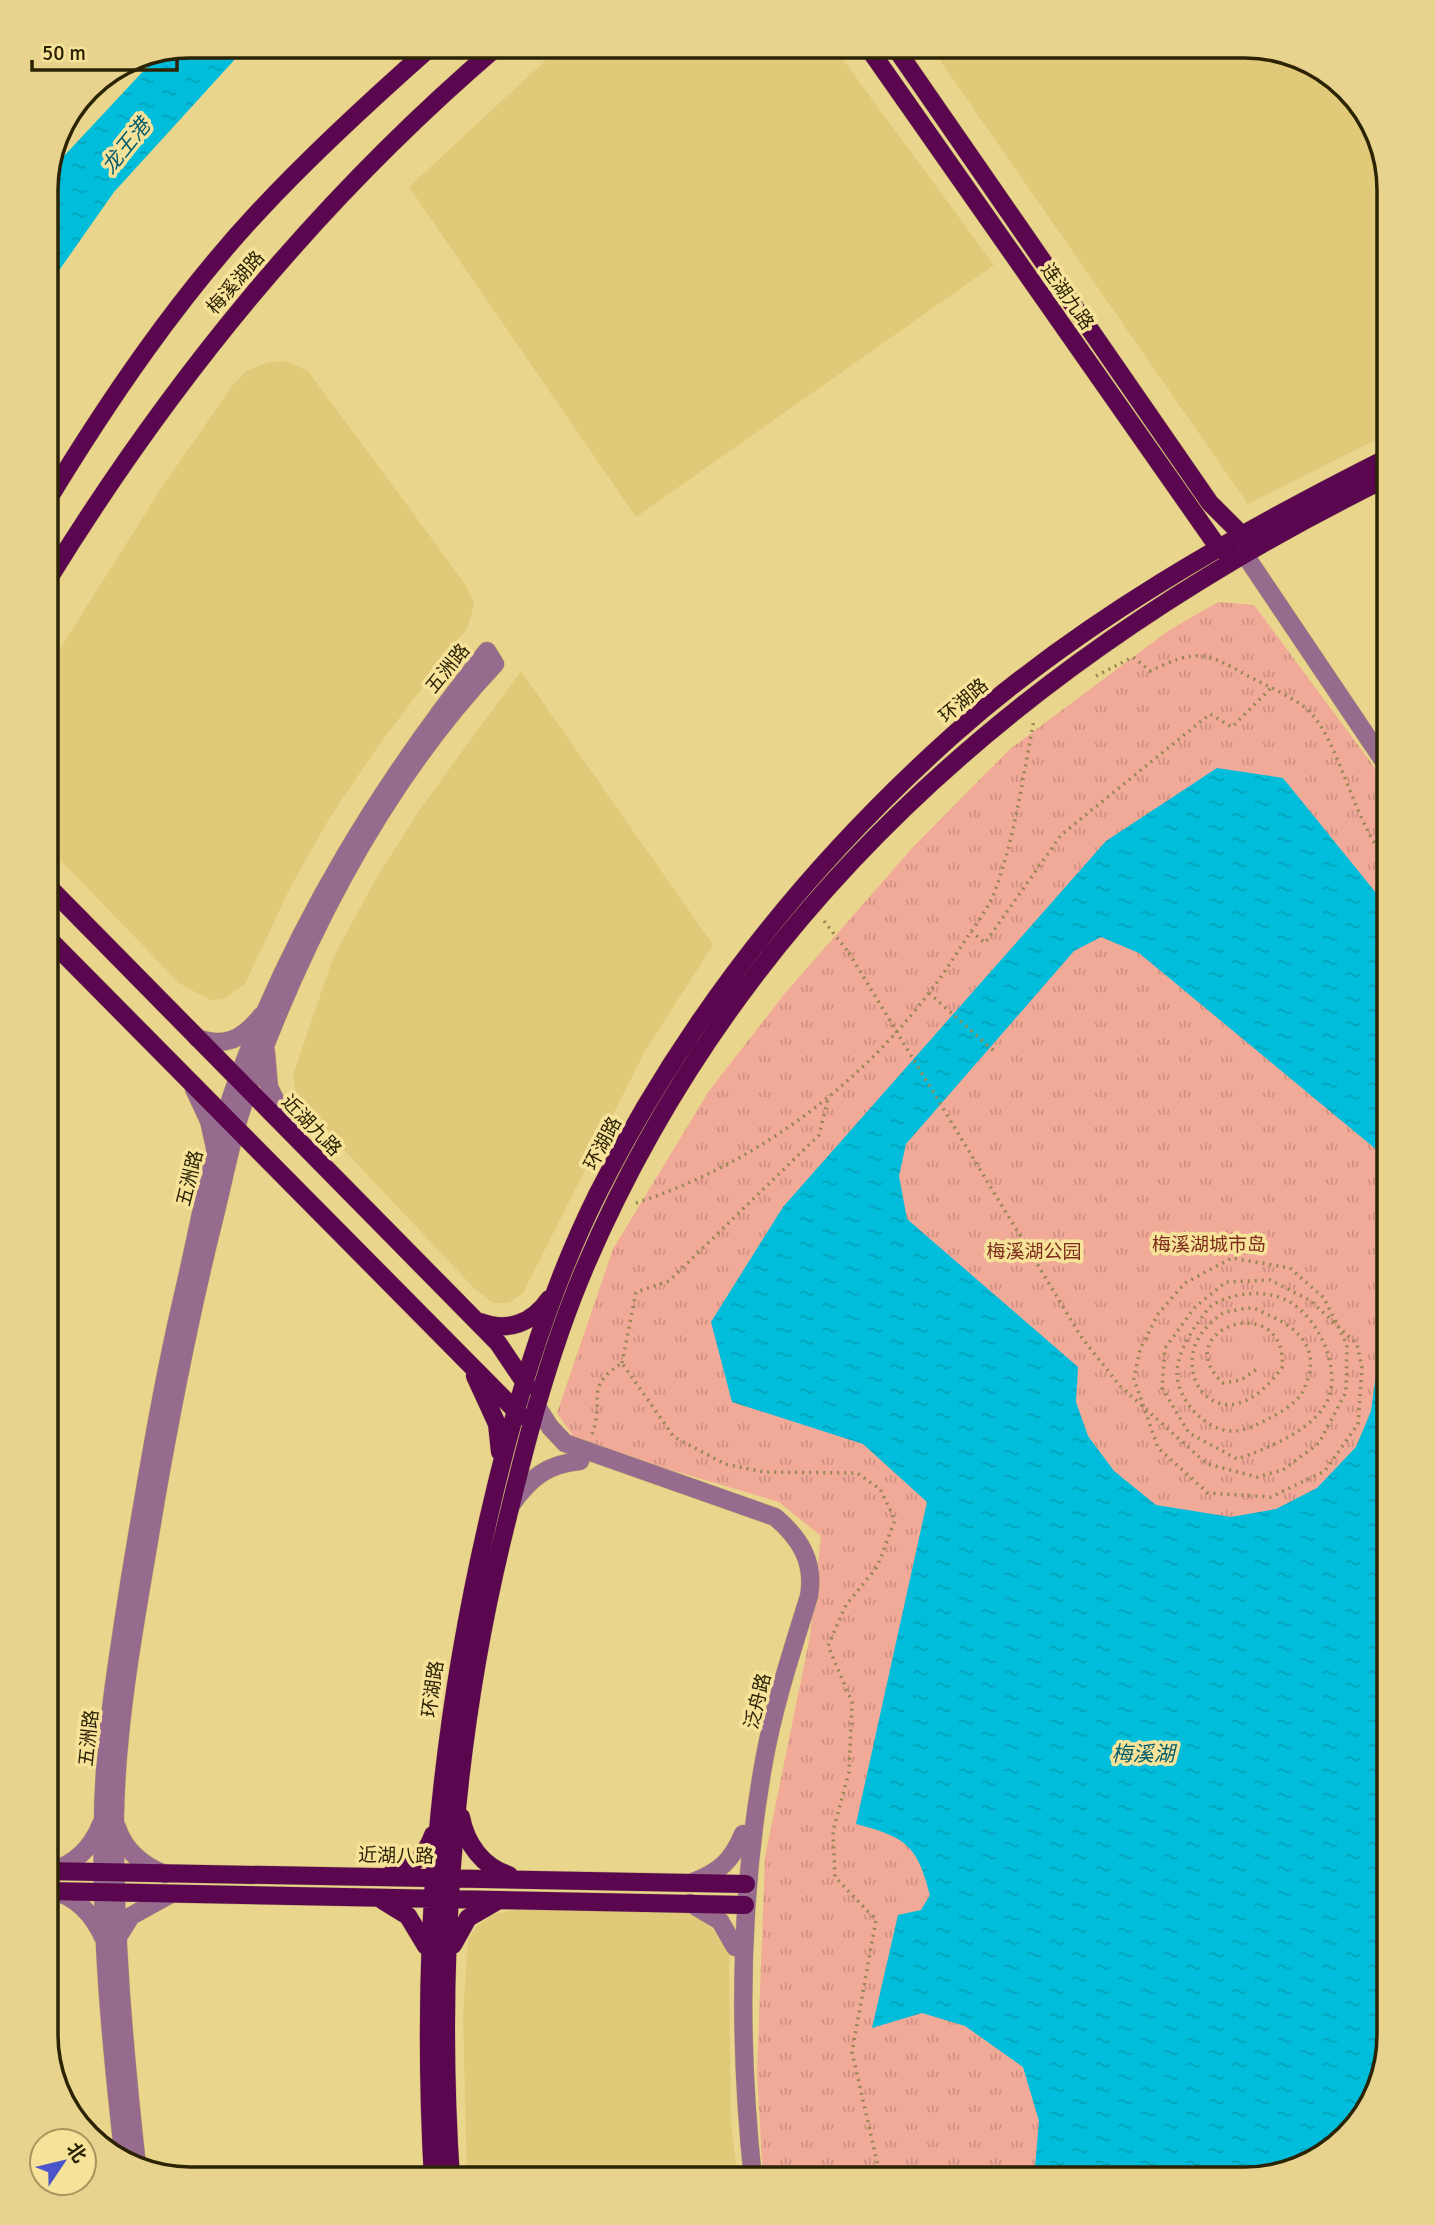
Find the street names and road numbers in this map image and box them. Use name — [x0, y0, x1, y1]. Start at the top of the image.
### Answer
street label: 梅溪湖路 — [202, 246, 270, 319]
street label: 连湖九路 — [1036, 259, 1099, 335]
street label: 五洲路 — [421, 639, 475, 698]
street label: 环湖路 — [934, 673, 993, 728]
street label: 近湖九路 — [276, 1090, 346, 1161]
street label: 环湖路 — [579, 1113, 627, 1174]
street label: 五洲路 — [171, 1148, 209, 1209]
street label: 环湖路 — [417, 1659, 449, 1719]
street label: 泛舟路 — [739, 1671, 777, 1732]
street label: 五洲路 — [74, 1708, 104, 1768]
street label: 近湖八路 — [358, 1843, 434, 1869]

